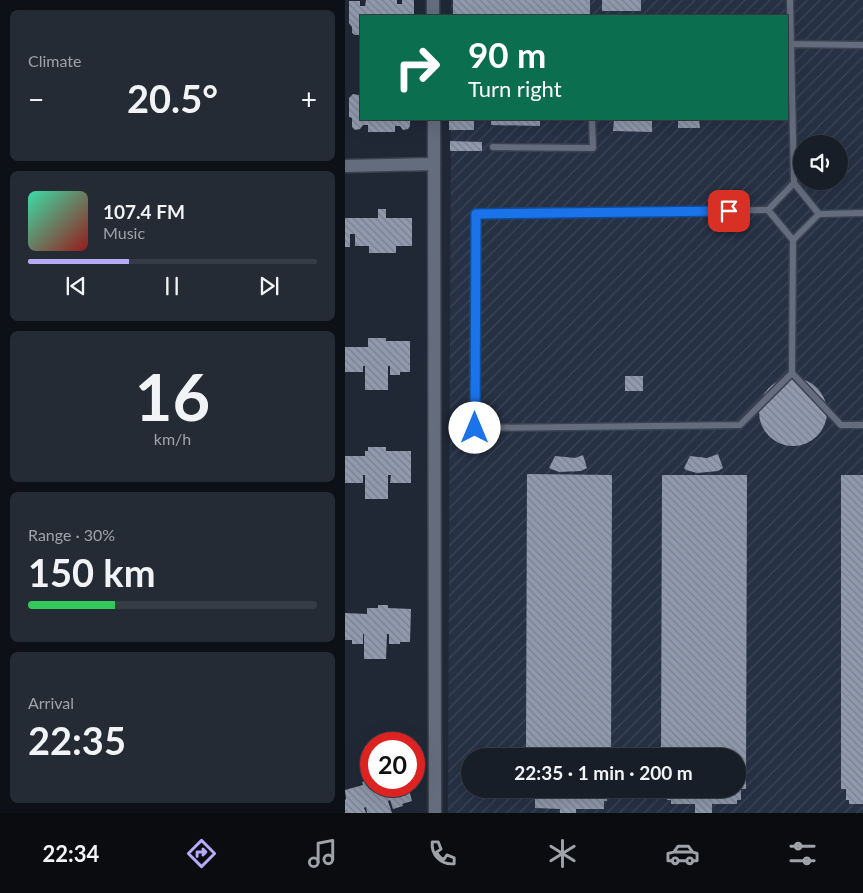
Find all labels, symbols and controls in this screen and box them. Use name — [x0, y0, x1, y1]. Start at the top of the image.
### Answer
text: 90 m — [468, 33, 546, 75]
icon: right — [385, 35, 450, 100]
text: Climate — [28, 51, 81, 70]
text: 20.5° — [127, 75, 218, 121]
text: Turn right — [468, 75, 562, 102]
text: − — [28, 82, 44, 116]
text: + — [301, 82, 317, 116]
map controls — [793, 135, 848, 190]
button: sound — [793, 135, 848, 190]
pin — [708, 190, 750, 232]
icon: arrive — [715, 197, 743, 225]
text: 107.4 FM — [103, 200, 185, 223]
text: Music — [103, 223, 145, 242]
icon: previous — [62, 272, 90, 300]
icon: pause — [158, 272, 186, 300]
icon: next — [255, 272, 283, 300]
text: 16 — [135, 357, 210, 435]
position arrow — [448, 401, 500, 453]
text: km/h — [154, 429, 191, 448]
text: Range · 30% — [28, 525, 115, 544]
text: 150 km — [28, 549, 156, 595]
text: Arrival — [28, 693, 74, 712]
text: 22:35 — [28, 717, 126, 763]
speed limit sign: 20 — [360, 732, 425, 797]
text: 22:35 · 1 min · 200 m — [514, 761, 693, 784]
icon: directions — [184, 836, 219, 871]
icon: music — [305, 836, 340, 871]
icon: phone — [425, 836, 460, 871]
icon: climate — [545, 836, 580, 871]
icon: car — [665, 836, 700, 871]
icon: filters — [785, 836, 820, 871]
text: 22:34 — [43, 840, 99, 867]

